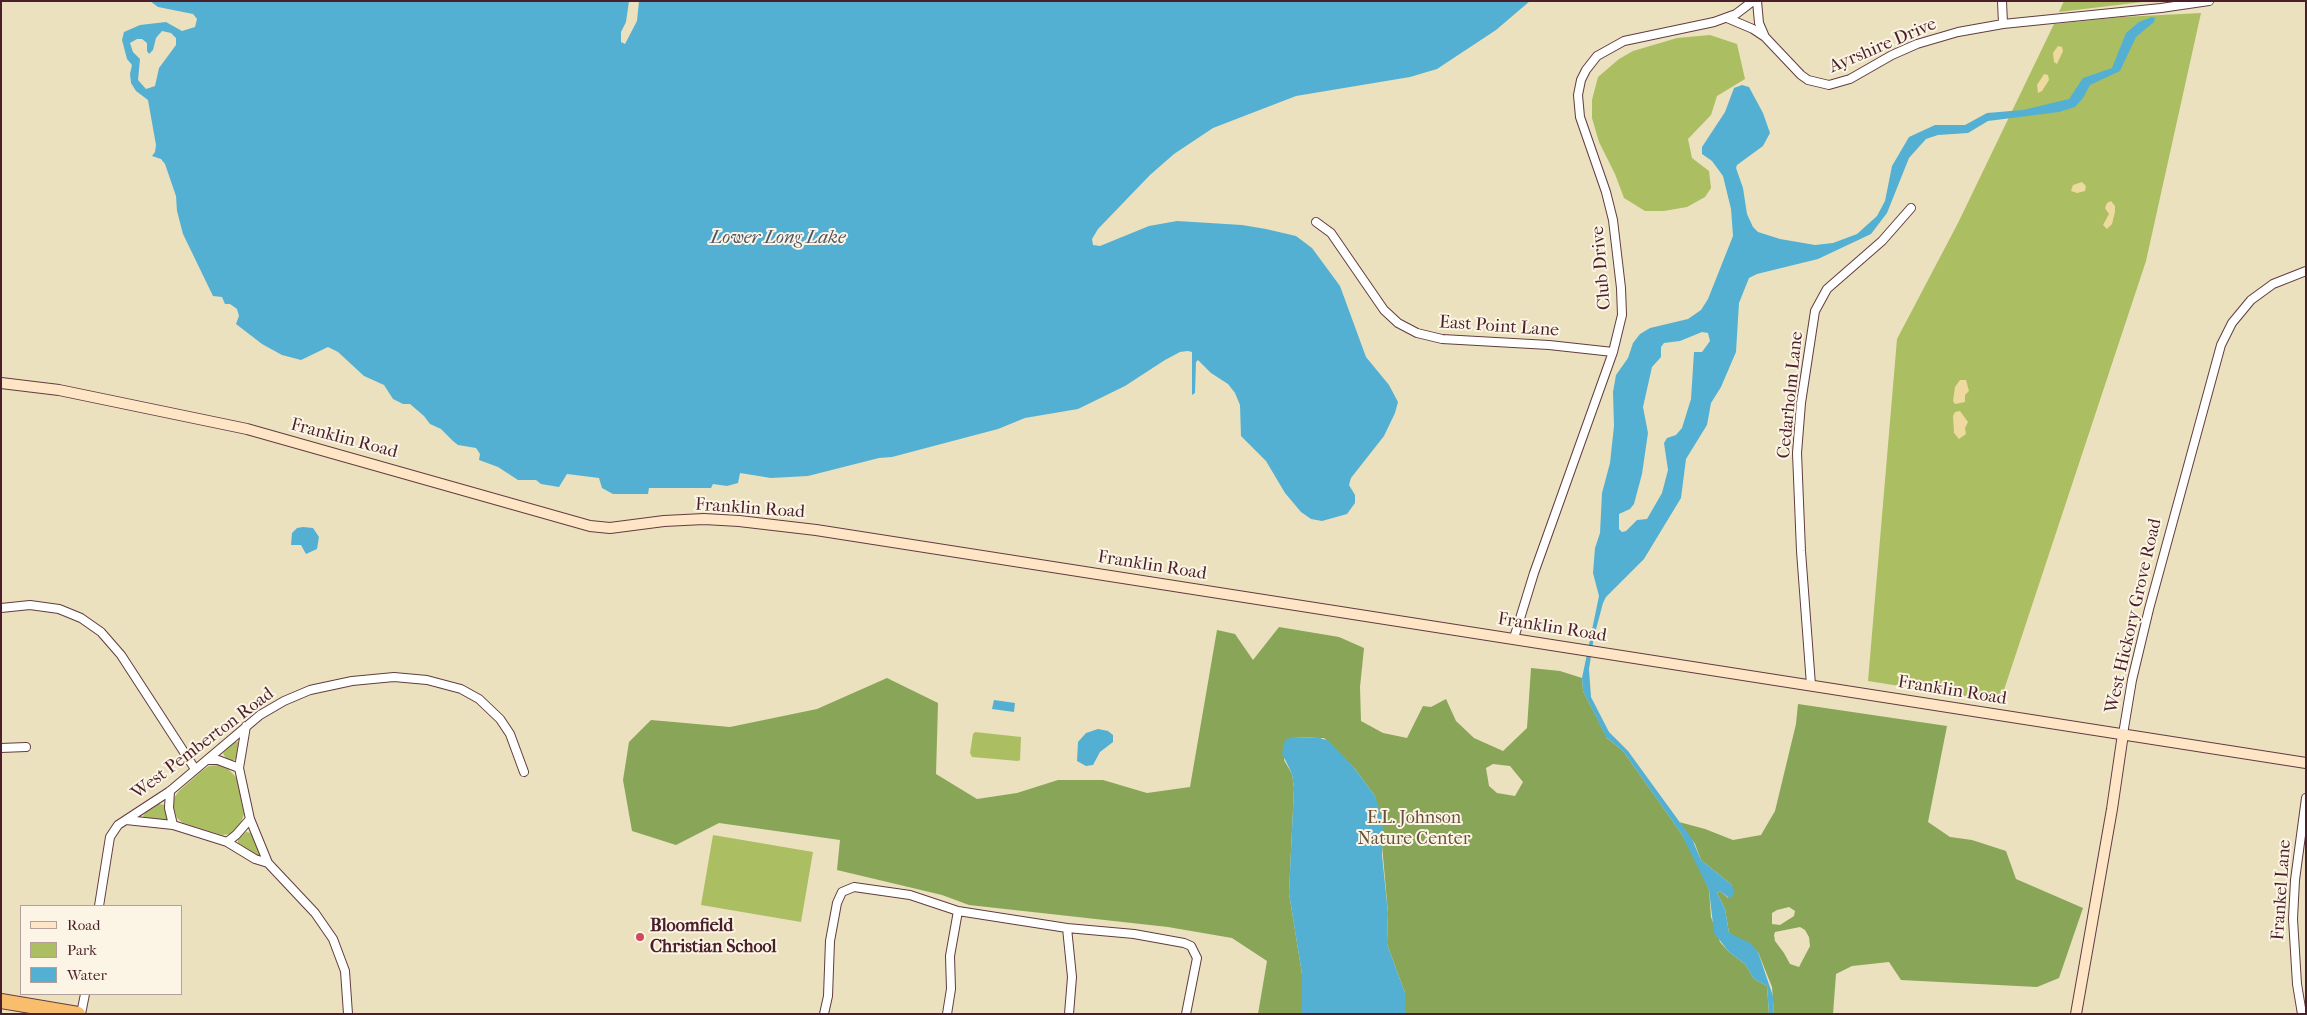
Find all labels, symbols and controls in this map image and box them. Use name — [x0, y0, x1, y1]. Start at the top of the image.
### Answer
street label: Ayrshire Drive — [1826, 14, 1940, 78]
street label: Club Drive — [1588, 225, 1616, 311]
water label: Lower Long Lake — [710, 227, 846, 249]
street label: East Point Lane — [1438, 312, 1560, 342]
street label: Cedarholm Lane — [1774, 330, 1808, 460]
street label: Franklin Road — [288, 414, 400, 464]
street label: Franklin Road — [694, 494, 806, 524]
street label: West Hickory Grove Road — [2101, 516, 2167, 716]
street label: Franklin Road — [1096, 547, 1208, 585]
street label: Franklin Road — [1496, 609, 1608, 647]
street label: Franklin Road — [1896, 672, 2008, 710]
street label: West Pemberton Road — [128, 683, 278, 805]
park label: E.L. Johnson Nature Center — [1358, 808, 1470, 851]
street label: Frankel Lane — [2268, 839, 2296, 941]
legend — [20, 905, 182, 995]
text: Road — [67, 916, 100, 934]
place label: Bloomfield Christian School — [650, 916, 777, 959]
marker: Bloomfield Christian School — [634, 931, 646, 943]
text: Park — [67, 941, 97, 959]
text: Water — [67, 966, 107, 984]

